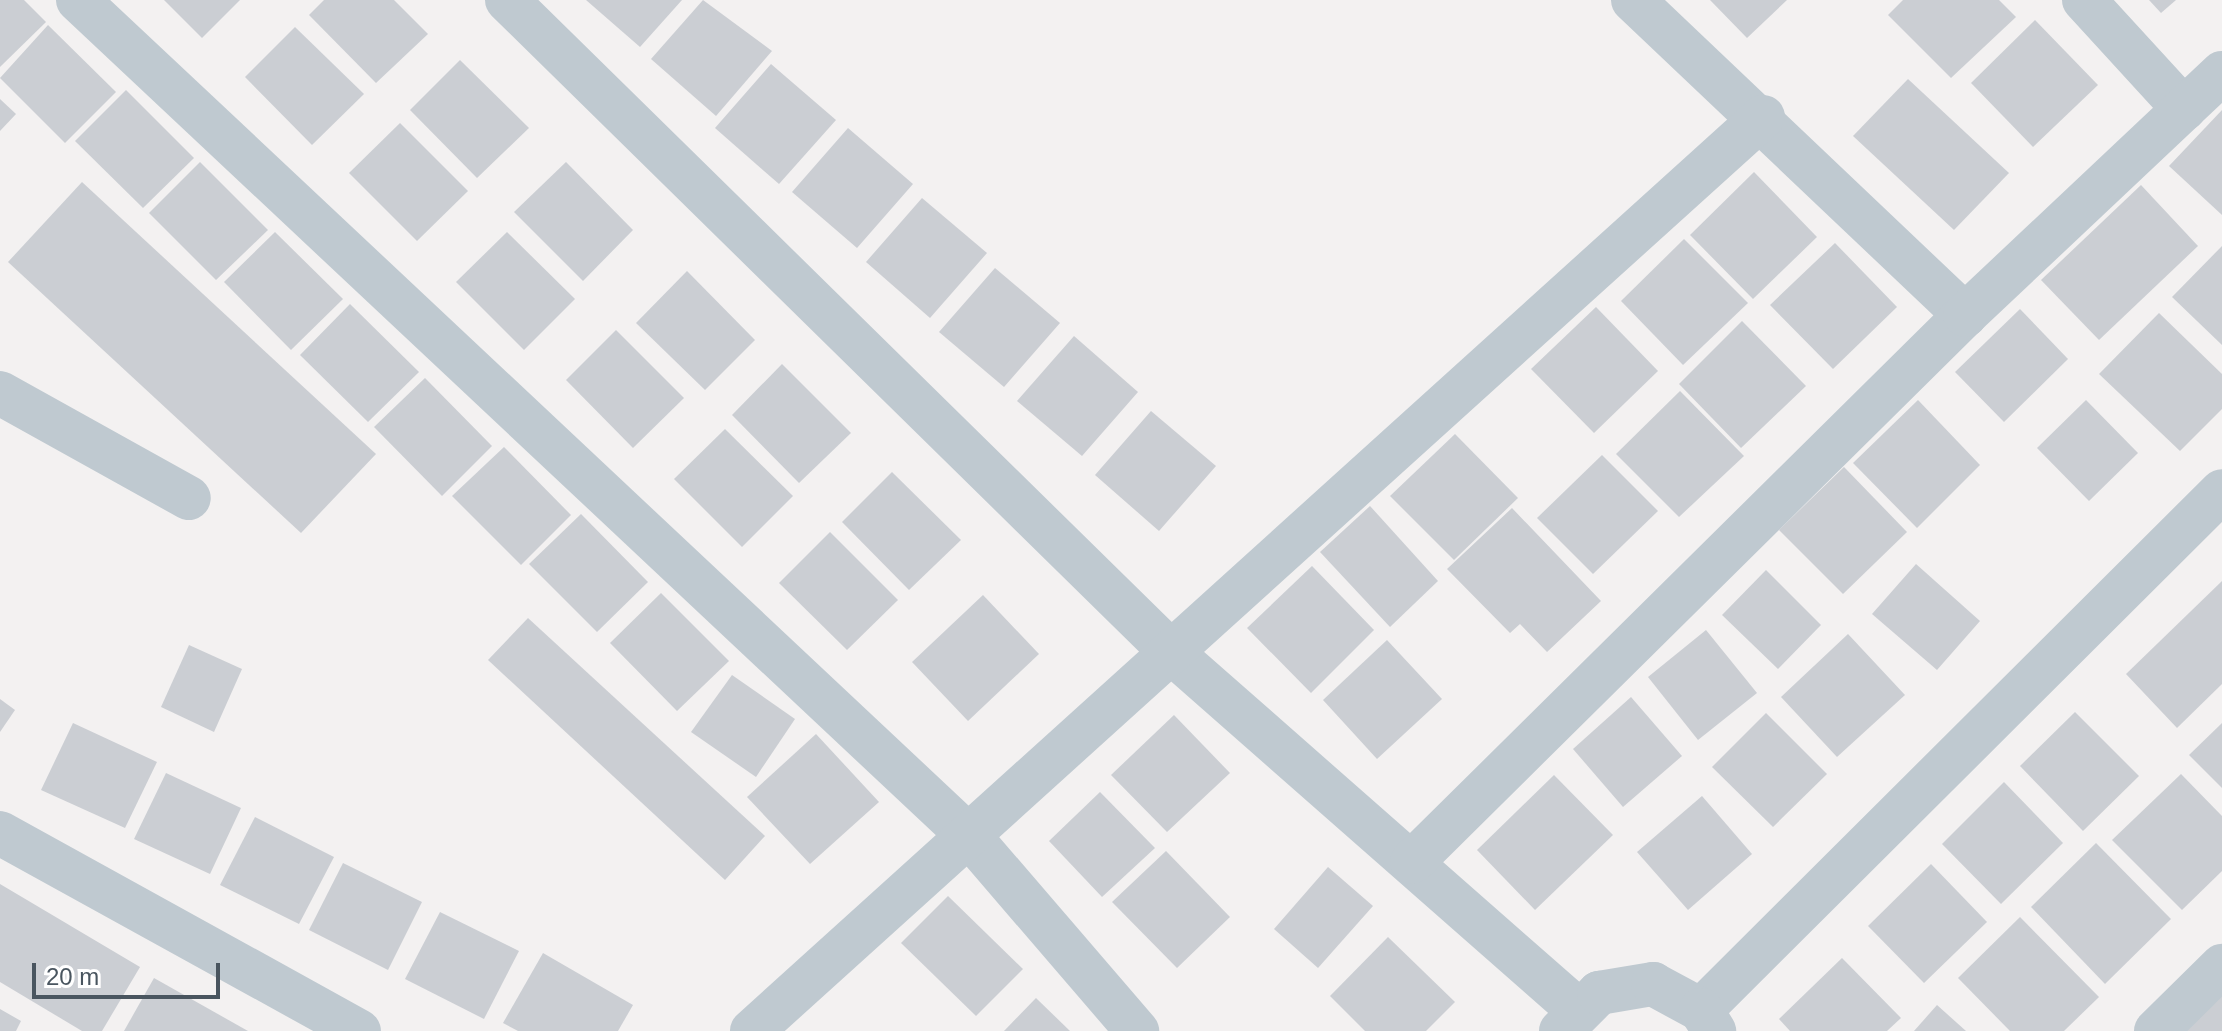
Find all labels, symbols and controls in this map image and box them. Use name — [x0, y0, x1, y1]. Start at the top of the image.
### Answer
scale bar — [36, 947, 224, 997]
text: 20 m — [46, 963, 99, 990]

